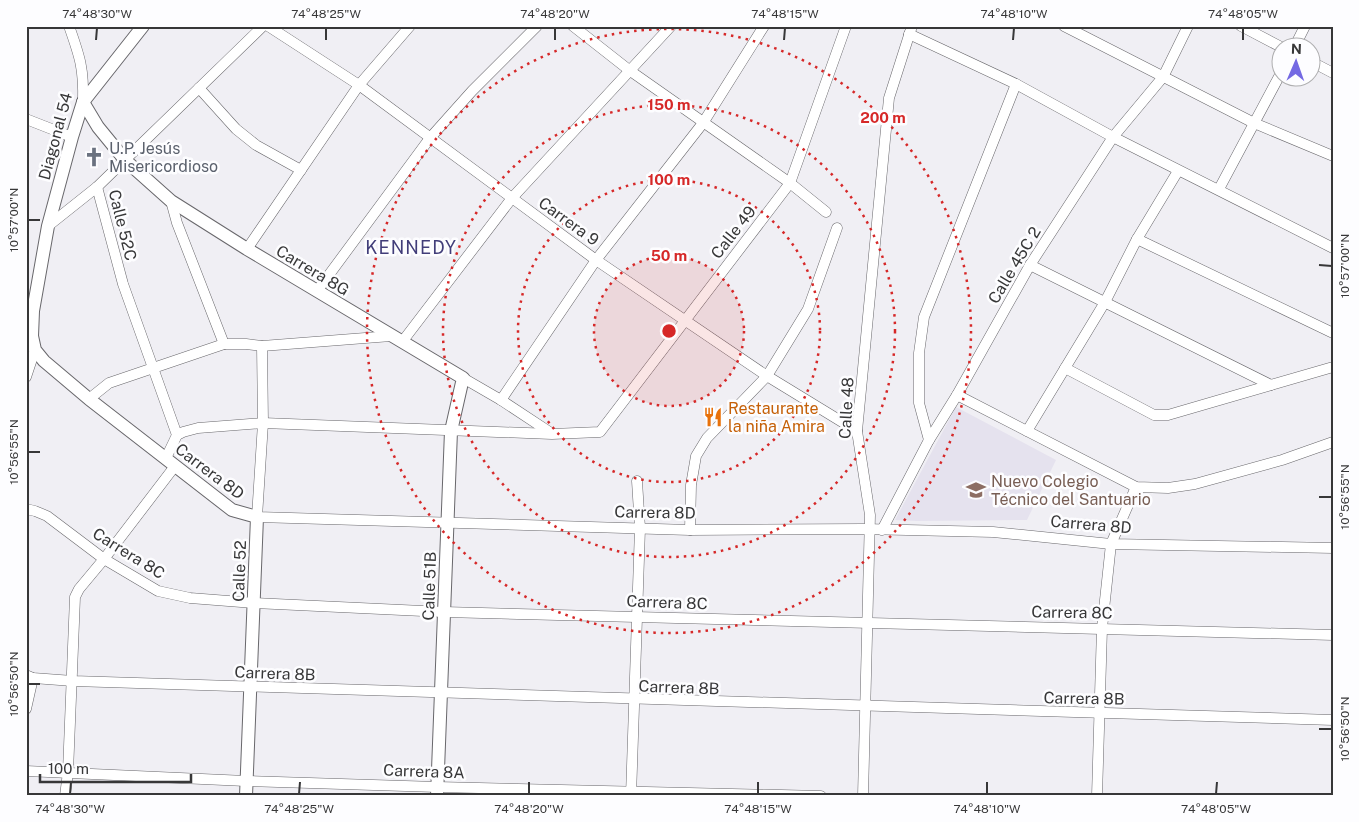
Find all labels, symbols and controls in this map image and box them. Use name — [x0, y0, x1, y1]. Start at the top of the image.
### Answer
text: 74°48'30"W — [62, 7, 132, 21]
text: 74°48'25"W — [291, 7, 361, 21]
text: 74°48'20"W — [520, 7, 590, 21]
text: 74°48'15"W — [751, 7, 819, 21]
text: 74°48'10"W — [980, 7, 1048, 21]
text: 74°48'05"W — [1208, 7, 1278, 21]
north arrow — [1272, 38, 1322, 88]
text: N — [1291, 41, 1302, 57]
street label: Diagonal 54 — [35, 90, 76, 182]
text: 150 m — [647, 96, 691, 113]
text: 200 m — [860, 109, 906, 126]
place label: U.P. Jesús Misericordioso — [109, 139, 218, 176]
church icon: U.P. Jesús Misericordioso — [83, 146, 105, 168]
text: 100 m — [648, 171, 690, 188]
text: 10°57'00"N — [7, 188, 21, 252]
street label: Calle 52C — [105, 188, 140, 263]
street label: Carrera 9 — [535, 193, 603, 250]
street label: Calle 49 — [707, 202, 760, 262]
street label: Calle 45C 2 — [984, 223, 1045, 307]
text: 10°57'00"N — [1338, 234, 1352, 298]
district label: KENNEDY — [365, 237, 457, 258]
street label: Carrera 8G — [273, 241, 353, 300]
text: 50 m — [651, 247, 687, 264]
centre of rings — [660, 322, 678, 340]
street label: Calle 48 — [835, 377, 858, 440]
place label: Restaurante la niña Amira — [728, 399, 825, 436]
restaurant icon: Restaurante la niña Amira — [702, 406, 724, 428]
text: 10°56'55"N — [7, 419, 21, 485]
street label: Carrera 8D — [171, 439, 248, 503]
text: 10°56'55"N — [1338, 464, 1352, 530]
place label: Nuevo Colegio Técnico del Santuario — [991, 472, 1151, 509]
school or university icon: Nuevo Colegio Técnico del Santuario — [965, 479, 987, 501]
street label: Carrera 8D — [614, 502, 696, 523]
street label: Carrera 8D — [1050, 511, 1132, 538]
street label: Carrera 8C — [89, 524, 168, 583]
street label: Calle 52 — [229, 540, 250, 602]
street label: Calle 51B — [419, 551, 440, 621]
street label: Carrera 8C — [626, 592, 708, 613]
street label: Carrera 8C — [1031, 602, 1113, 623]
text: 10°56'50"N — [7, 651, 21, 717]
street label: Carrera 8B — [234, 663, 316, 684]
street label: Carrera 8B — [638, 677, 720, 698]
street label: Carrera 8B — [1043, 688, 1125, 709]
text: 10°56'50"N — [1338, 696, 1352, 762]
scale bar — [40, 752, 191, 784]
text: 100 m — [48, 760, 89, 777]
street label: Carrera 8A — [383, 761, 465, 782]
text: 74°48'30"W — [35, 802, 105, 816]
text: 74°48'25"W — [264, 802, 334, 816]
text: 74°48'20"W — [494, 802, 564, 816]
text: 74°48'15"W — [724, 802, 792, 816]
text: 74°48'10"W — [953, 802, 1021, 816]
text: 74°48'05"W — [1181, 802, 1251, 816]

